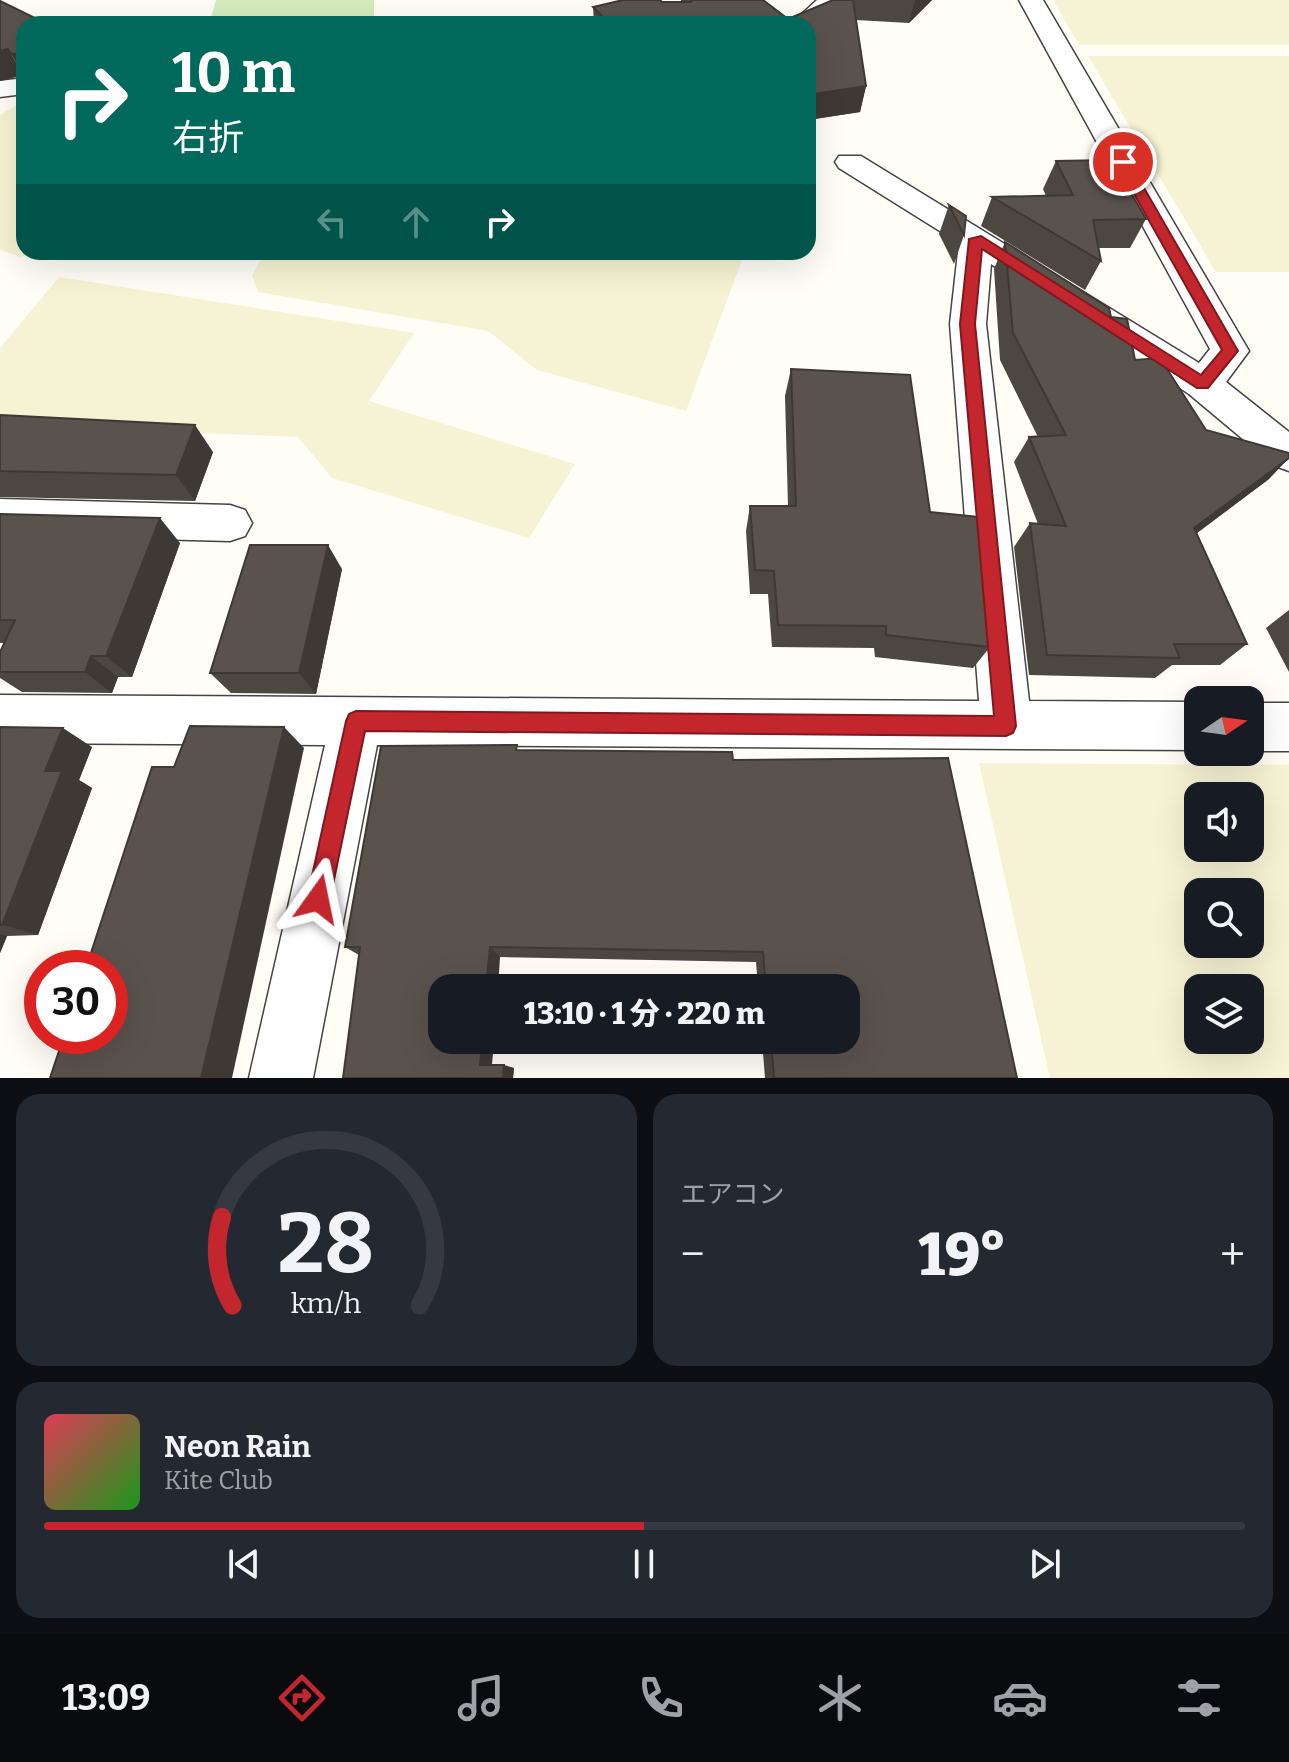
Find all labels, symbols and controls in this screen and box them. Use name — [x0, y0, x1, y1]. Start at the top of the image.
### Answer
text: 10 m — [172, 40, 295, 107]
icon: right — [40, 48, 144, 152]
text: 右折 — [172, 116, 244, 160]
pin — [1089, 128, 1157, 196]
icon: arrive — [1101, 140, 1145, 184]
icon: left — [310, 200, 354, 244]
icon: ahead — [394, 200, 438, 244]
icon: right — [478, 200, 522, 244]
north arrow — [1184, 686, 1264, 766]
map controls — [1184, 686, 1264, 1054]
button: sound — [1184, 782, 1264, 862]
position arrow — [276, 857, 360, 941]
button: search — [1184, 878, 1264, 958]
speed limit sign: 30 — [24, 950, 128, 1054]
button: layers — [1184, 974, 1264, 1054]
text: 13:10 · 1 分 · 220 m — [524, 996, 764, 1032]
text: エアコン — [681, 1179, 785, 1210]
text: 28 — [278, 1194, 375, 1294]
text: 19° — [918, 1219, 1006, 1291]
text: − — [681, 1228, 705, 1281]
text: + — [1220, 1228, 1245, 1281]
text: km/h — [291, 1286, 362, 1321]
text: Neon Rain — [164, 1429, 311, 1465]
text: Kite Club — [164, 1465, 273, 1496]
icon: previous — [222, 1542, 266, 1586]
icon: pause — [622, 1542, 666, 1586]
icon: next — [1023, 1542, 1067, 1586]
icon: directions — [274, 1670, 330, 1726]
icon: music — [453, 1670, 509, 1726]
icon: phone — [633, 1670, 689, 1726]
icon: climate — [812, 1670, 868, 1726]
icon: car — [992, 1670, 1048, 1726]
icon: filters — [1171, 1670, 1227, 1726]
text: 13:09 — [62, 1676, 151, 1720]

